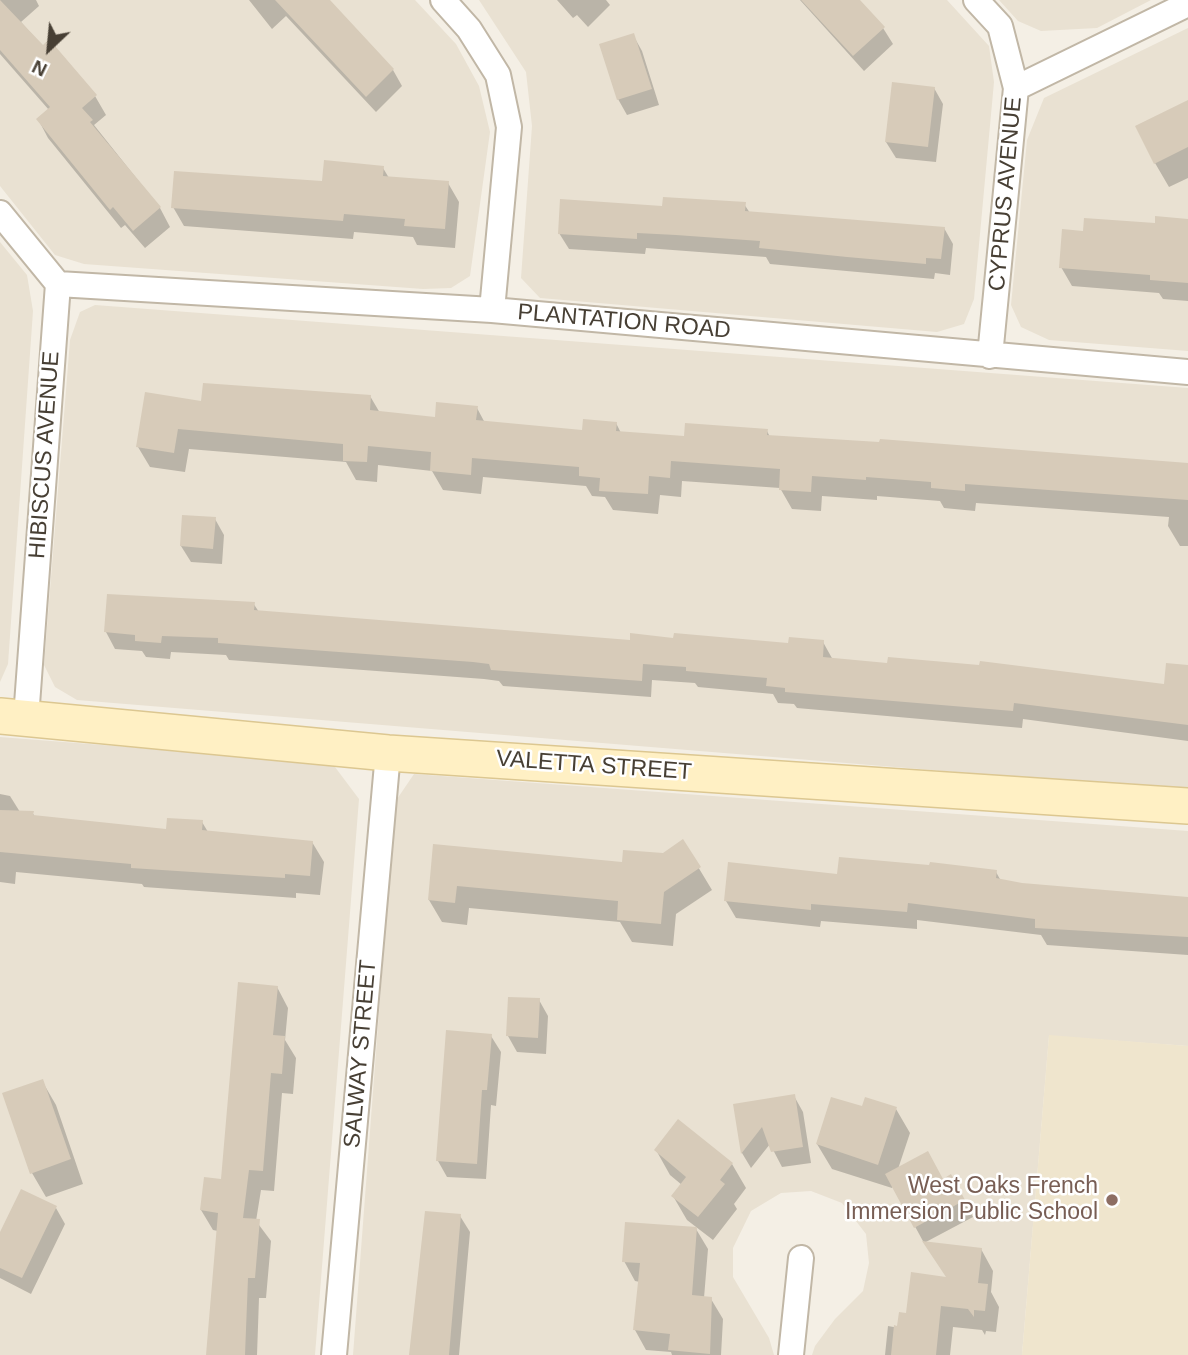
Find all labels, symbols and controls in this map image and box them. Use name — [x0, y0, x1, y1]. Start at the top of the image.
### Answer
north arrow — [14, 14, 84, 84]
text: N — [29, 56, 50, 81]
street label: CYPRUS AVENUE — [984, 96, 1028, 292]
street label: PLANTATION ROAD — [516, 299, 732, 345]
street label: HIBISCUS AVENUE — [24, 350, 66, 560]
street label: VALETTA STREET — [495, 745, 693, 787]
street label: SALWAY STREET — [339, 959, 383, 1149]
place label: West Oaks French Immersion Public School — [845, 1173, 1098, 1227]
marker: West Oaks French Immersion Public School — [1104, 1192, 1120, 1208]

